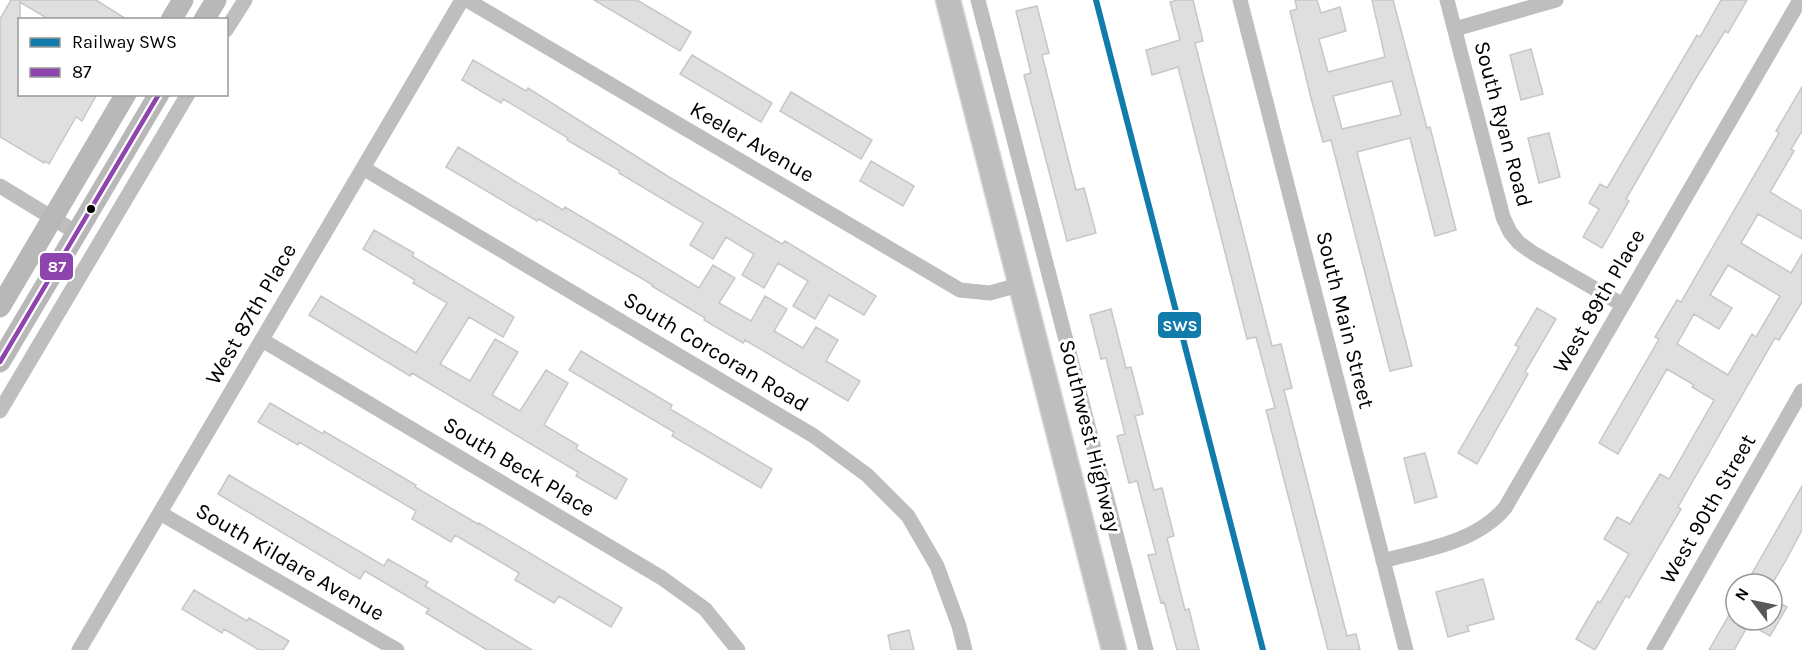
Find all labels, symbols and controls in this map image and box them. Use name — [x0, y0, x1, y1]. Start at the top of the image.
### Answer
legend — [18, 18, 228, 96]
text: Railway SWS — [72, 31, 177, 53]
street label: South Ryan Road — [1468, 38, 1538, 210]
text: 87 — [72, 61, 92, 83]
street label: Keeler Avenue — [685, 96, 819, 188]
unlabelled marker — [85, 203, 97, 215]
street label: West 89th Place — [1547, 225, 1651, 377]
street label: South Main Street — [1310, 229, 1380, 411]
street label: West 87th Place — [200, 239, 302, 389]
line badge: 87 — [39, 252, 74, 281]
text: 87 — [48, 257, 66, 276]
street label: South Corcoran Road — [619, 286, 813, 418]
line badge: SWS — [1157, 311, 1202, 339]
text: SWS — [1162, 316, 1198, 335]
street label: Southwest Highway — [1053, 337, 1127, 535]
street label: South Beck Place — [438, 411, 600, 523]
street label: West 90th Street — [1655, 430, 1761, 588]
street label: South Kildare Avenue — [191, 497, 389, 627]
north arrow — [1724, 572, 1784, 632]
text: N — [1731, 584, 1753, 604]

